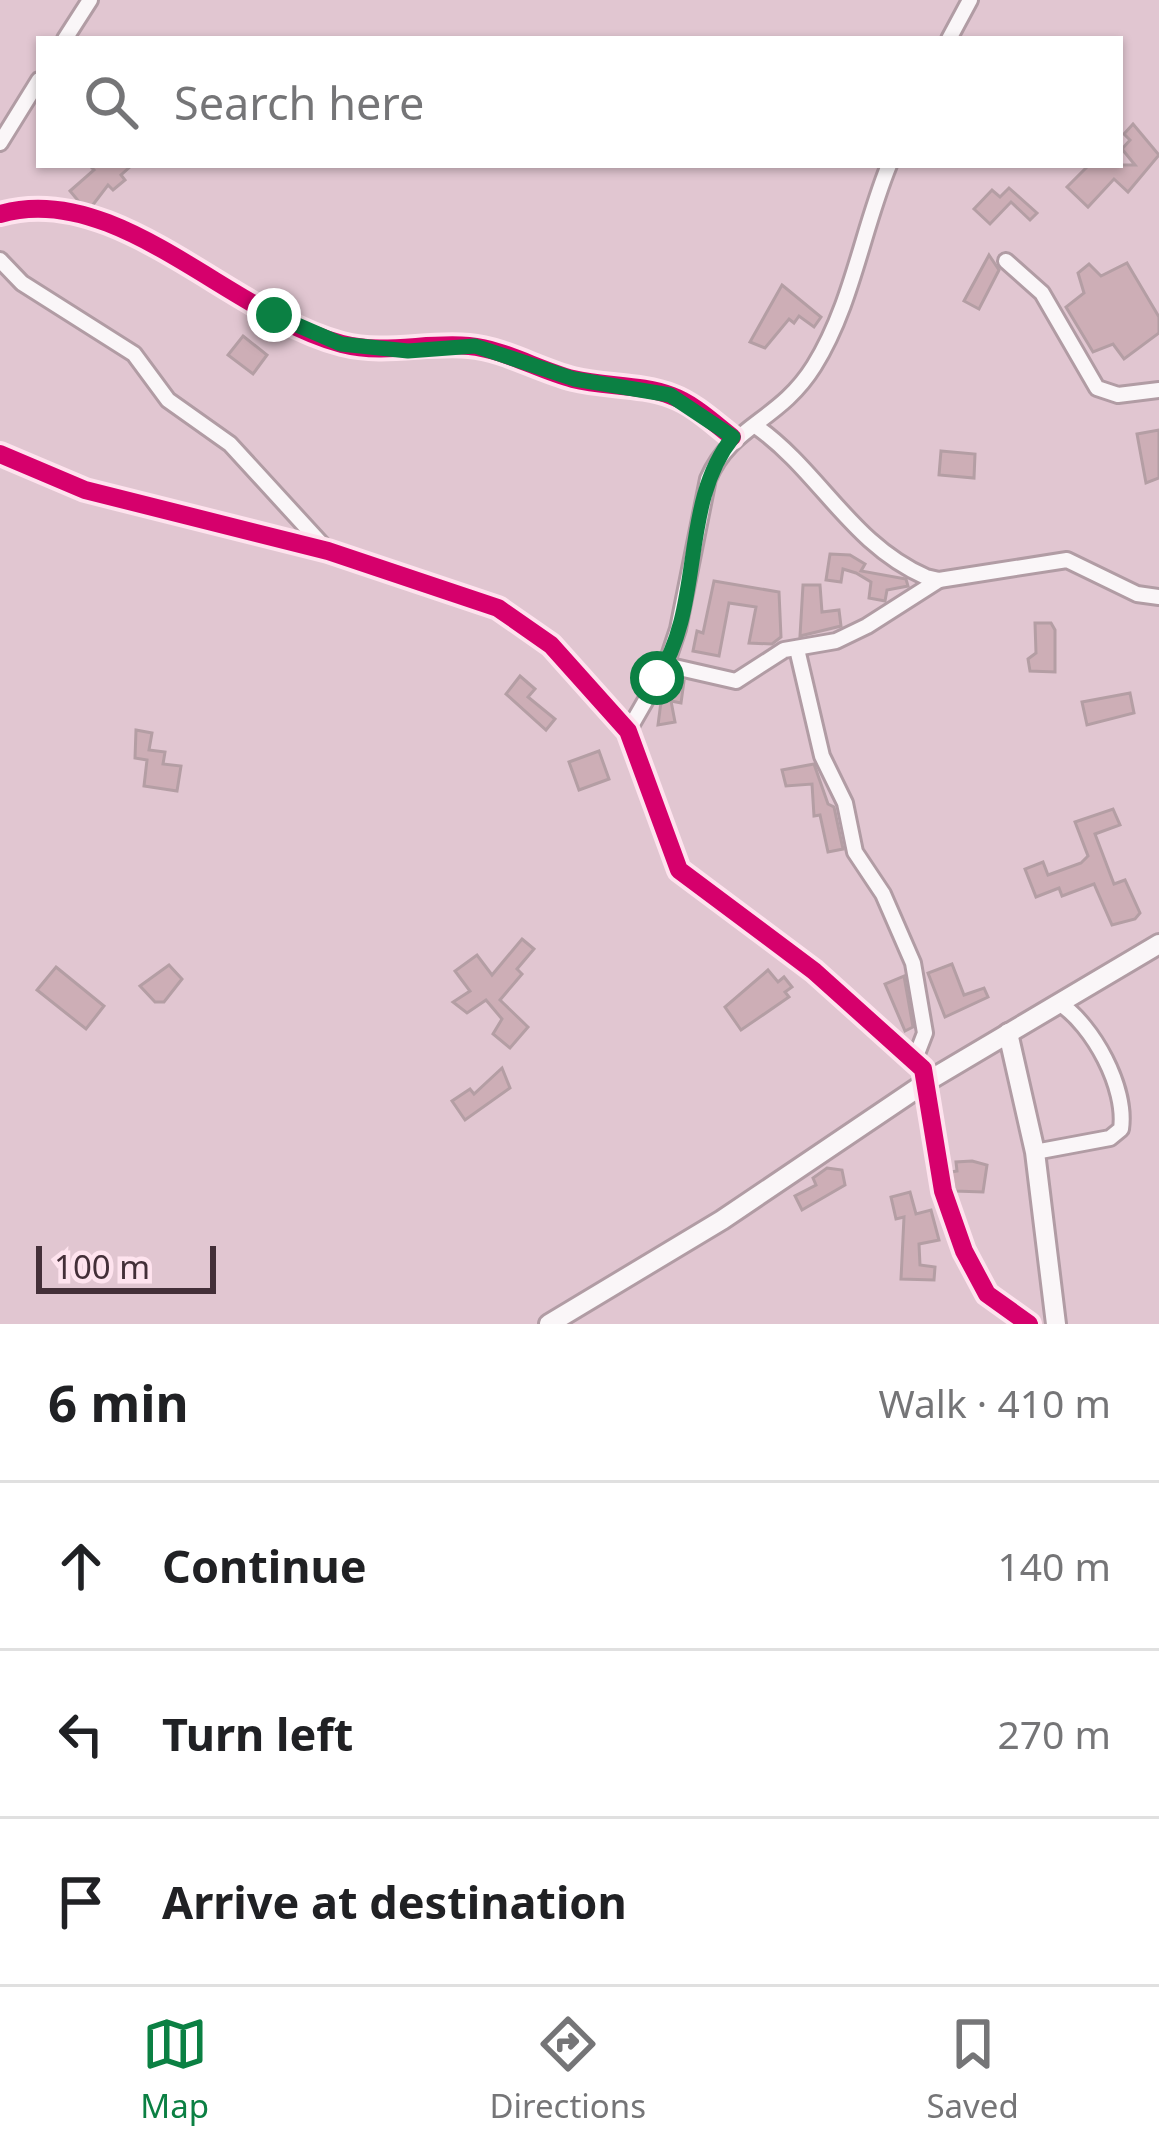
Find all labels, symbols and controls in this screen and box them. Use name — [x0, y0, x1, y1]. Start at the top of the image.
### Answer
search box — [36, 36, 1123, 168]
icon: search — [78, 69, 144, 135]
text: Search here — [174, 72, 424, 133]
route end — [247, 288, 301, 342]
route start — [630, 651, 684, 705]
scale bar — [36, 1240, 216, 1293]
text: 100 m — [54, 1244, 150, 1289]
text: 6 min — [48, 1367, 189, 1437]
text: Walk · 410 m — [878, 1376, 1111, 1429]
icon: ahead — [48, 1533, 114, 1599]
text: Continue — [162, 1535, 367, 1596]
text: 140 m — [997, 1539, 1111, 1592]
icon: left — [48, 1701, 114, 1767]
text: Turn left — [162, 1703, 353, 1764]
text: 270 m — [997, 1707, 1111, 1760]
icon: arrive — [48, 1869, 114, 1935]
text: Arrive at destination — [162, 1871, 627, 1932]
tab: Map — [140, 2011, 209, 2128]
tab: Directions — [489, 2011, 646, 2128]
tab: Saved — [926, 2011, 1019, 2128]

